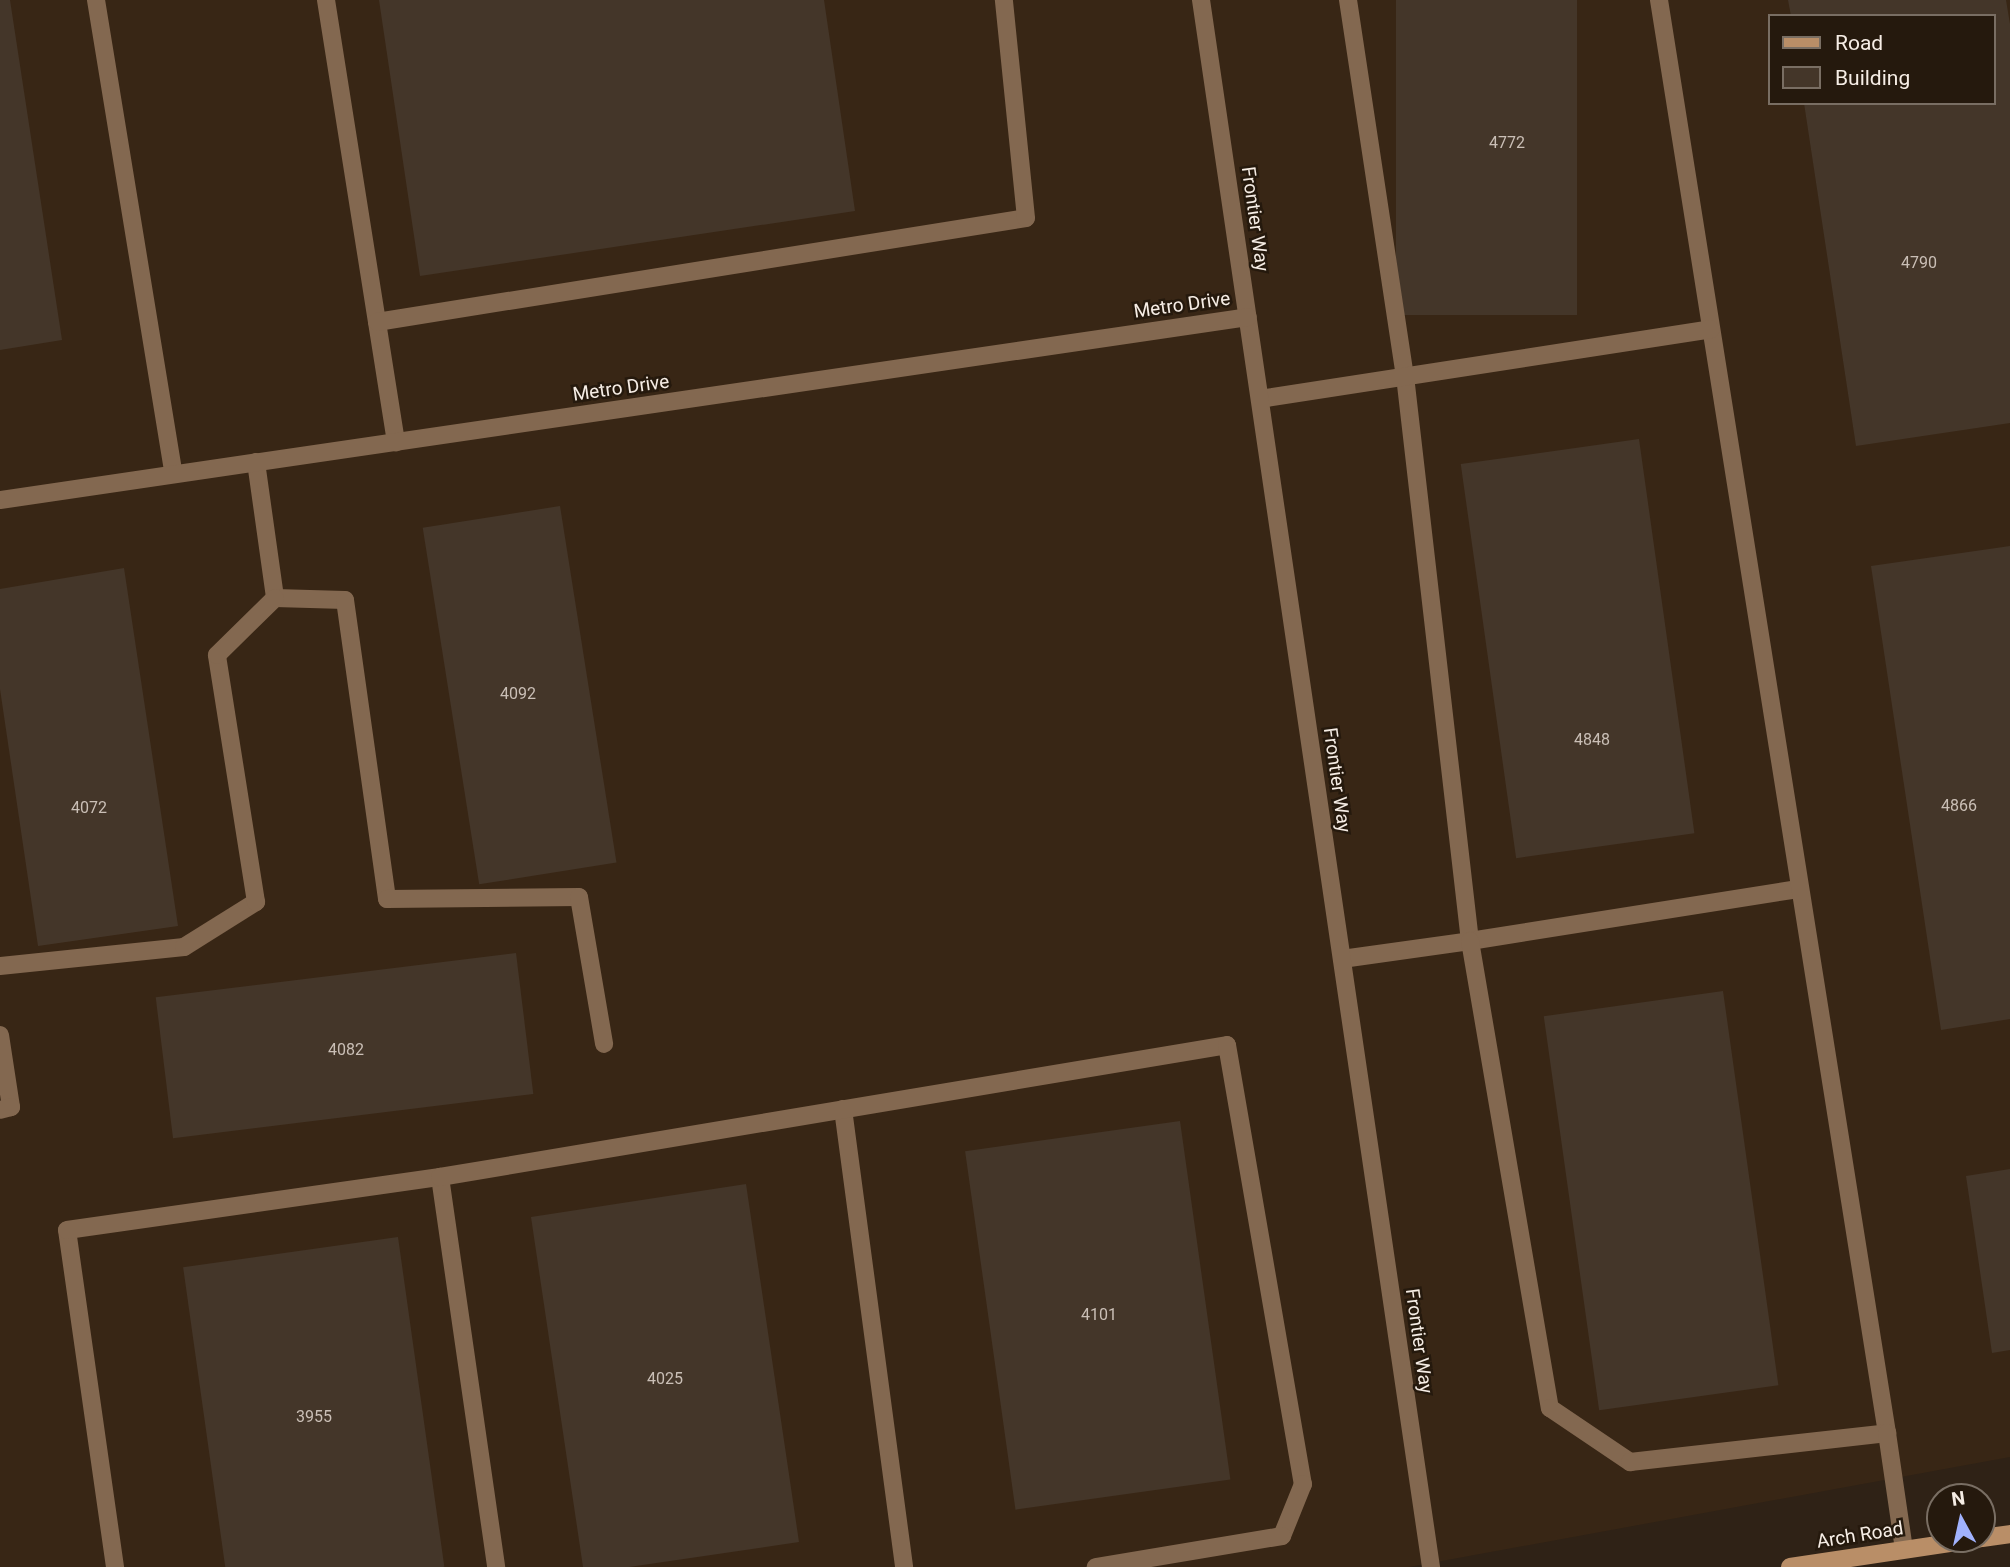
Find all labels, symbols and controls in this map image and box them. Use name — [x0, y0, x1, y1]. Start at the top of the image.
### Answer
legend — [1769, 14, 1996, 105]
text: Road — [1835, 31, 1883, 55]
text: Building — [1835, 66, 1910, 90]
house number: 4772 — [1489, 133, 1525, 153]
street label: Frontier Way — [1236, 165, 1274, 273]
house number: 4790 — [1901, 253, 1937, 273]
street label: Metro Drive — [1132, 287, 1232, 323]
street label: Metro Drive — [571, 370, 671, 406]
house number: 4092 — [500, 684, 536, 704]
street label: Frontier Way — [1318, 726, 1356, 834]
house number: 4848 — [1574, 730, 1610, 750]
house number: 4866 — [1941, 796, 1977, 816]
house number: 4072 — [71, 798, 107, 818]
house number: 4082 — [328, 1040, 364, 1060]
street label: Frontier Way — [1400, 1287, 1438, 1395]
house number: 4101 — [1081, 1305, 1117, 1325]
house number: 4025 — [647, 1369, 683, 1389]
house number: 3955 — [296, 1407, 332, 1427]
north arrow — [1926, 1483, 1996, 1553]
text: N — [1950, 1486, 1967, 1511]
street label: Arch Road — [1815, 1517, 1905, 1553]

